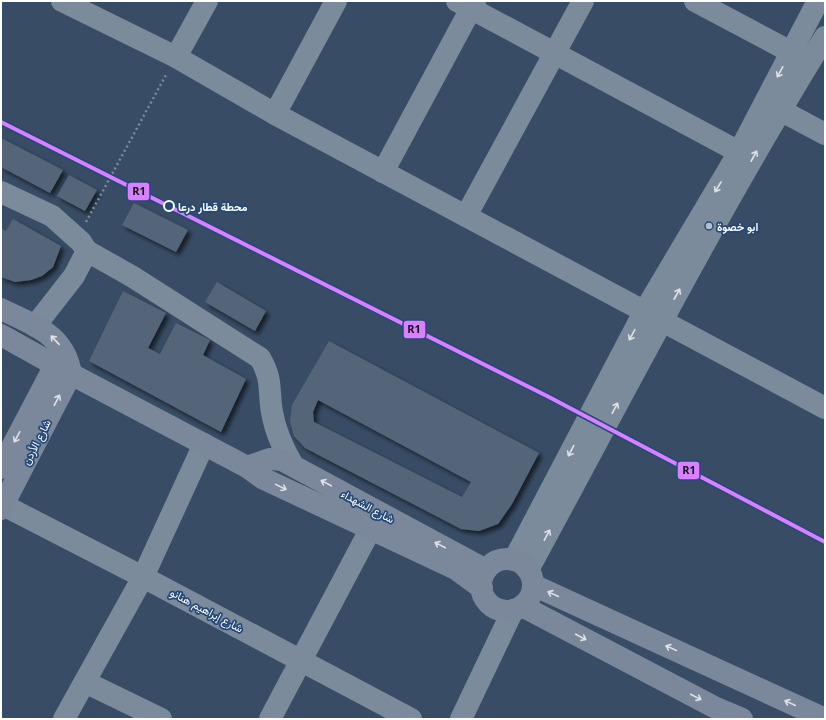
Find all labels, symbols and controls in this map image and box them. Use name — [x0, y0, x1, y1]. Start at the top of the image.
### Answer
one-way arrow — [776, 66, 783, 78]
one-way arrow — [751, 150, 759, 162]
one-way arrow — [714, 181, 722, 192]
line badge: R1 — [127, 182, 150, 201]
text: R1 — [132, 183, 146, 198]
place label: محطة قطار درعا — [178, 199, 248, 214]
marker: محطة قطار درعا — [163, 200, 175, 212]
place label: ابو خصوة — [717, 219, 758, 234]
marker: ابو خصوة — [704, 221, 714, 231]
one-way arrow — [674, 288, 682, 300]
line badge: R1 — [403, 320, 426, 339]
text: R1 — [407, 321, 421, 336]
one-way arrow — [627, 329, 635, 341]
one-way arrow — [50, 334, 59, 345]
one-way arrow — [54, 394, 62, 406]
one-way arrow — [612, 403, 620, 415]
street label: شارع الأردن — [18, 416, 55, 468]
one-way arrow — [13, 430, 21, 442]
one-way arrow — [567, 444, 575, 456]
line badge: R1 — [677, 461, 700, 480]
text: R1 — [682, 462, 696, 477]
one-way arrow — [320, 478, 332, 486]
one-way arrow — [274, 483, 286, 491]
street label: شارع الشهداء — [338, 486, 398, 527]
one-way arrow — [544, 529, 551, 541]
one-way arrow — [434, 540, 446, 548]
street label: شارع إبراهيم هنانو — [167, 584, 246, 637]
one-way arrow — [548, 590, 560, 597]
one-way arrow — [575, 633, 587, 641]
one-way arrow — [666, 644, 678, 651]
one-way arrow — [690, 694, 702, 702]
one-way arrow — [784, 699, 796, 706]

